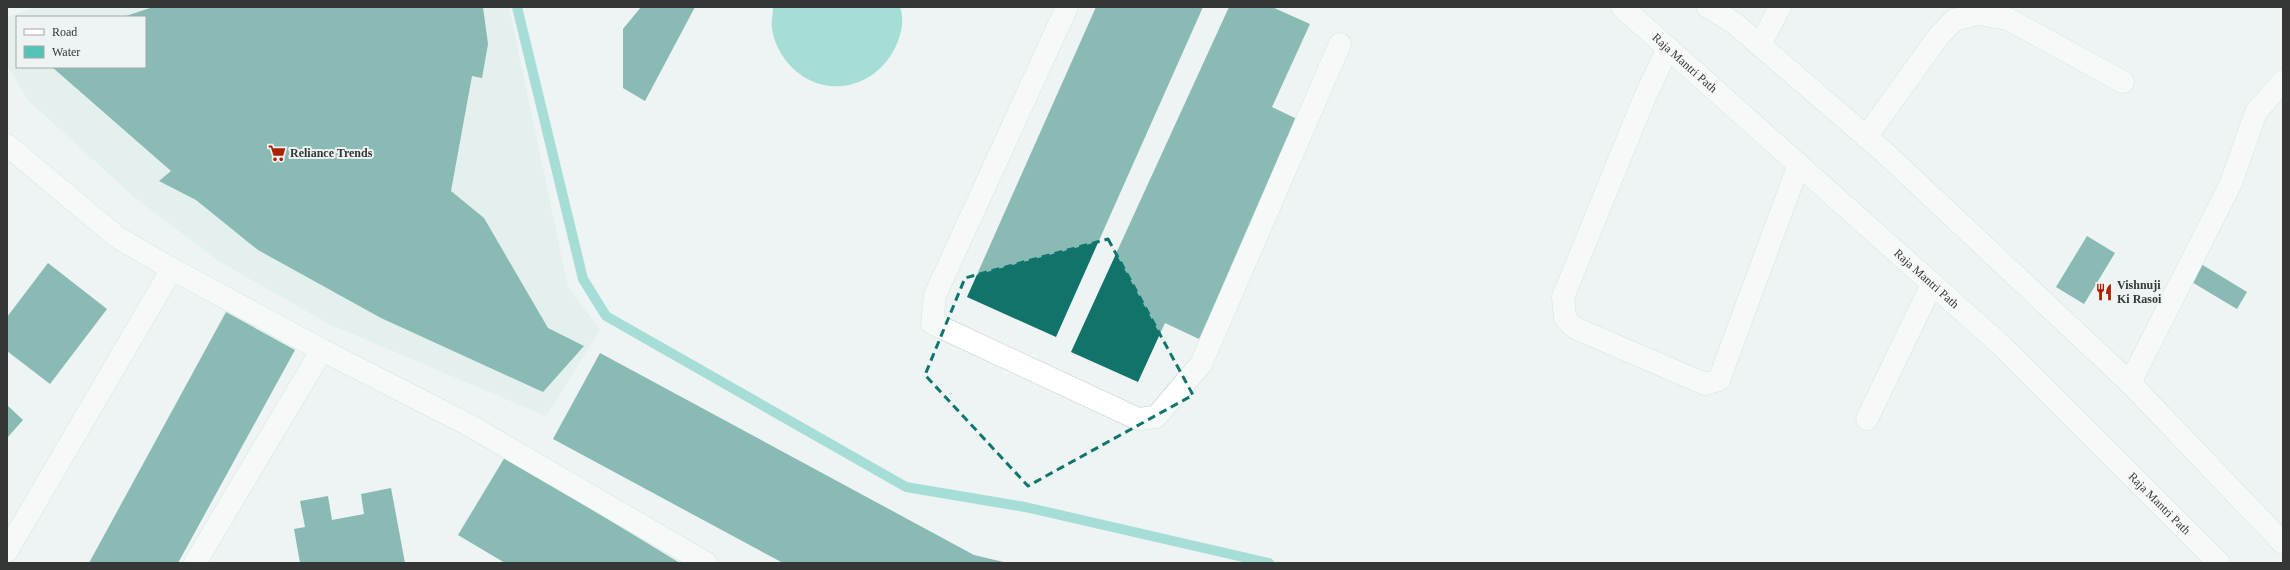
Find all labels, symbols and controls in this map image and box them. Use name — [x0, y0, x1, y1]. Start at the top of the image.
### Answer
legend — [16, 16, 146, 68]
text: Road — [52, 25, 77, 39]
street label: Raja Mantri Path — [1649, 30, 1720, 95]
text: Water — [52, 45, 80, 59]
supermarket icon: Reliance Trends — [267, 143, 287, 163]
place label: Reliance Trends — [290, 146, 373, 160]
street label: Raja Mantri Path — [1891, 246, 1962, 311]
place label: Vishnuji Ki Rasoi — [2117, 278, 2162, 306]
restaurant icon: Vishnuji Ki Rasoi — [2094, 282, 2114, 302]
street label: Raja Mantri Path — [2126, 470, 2193, 537]

